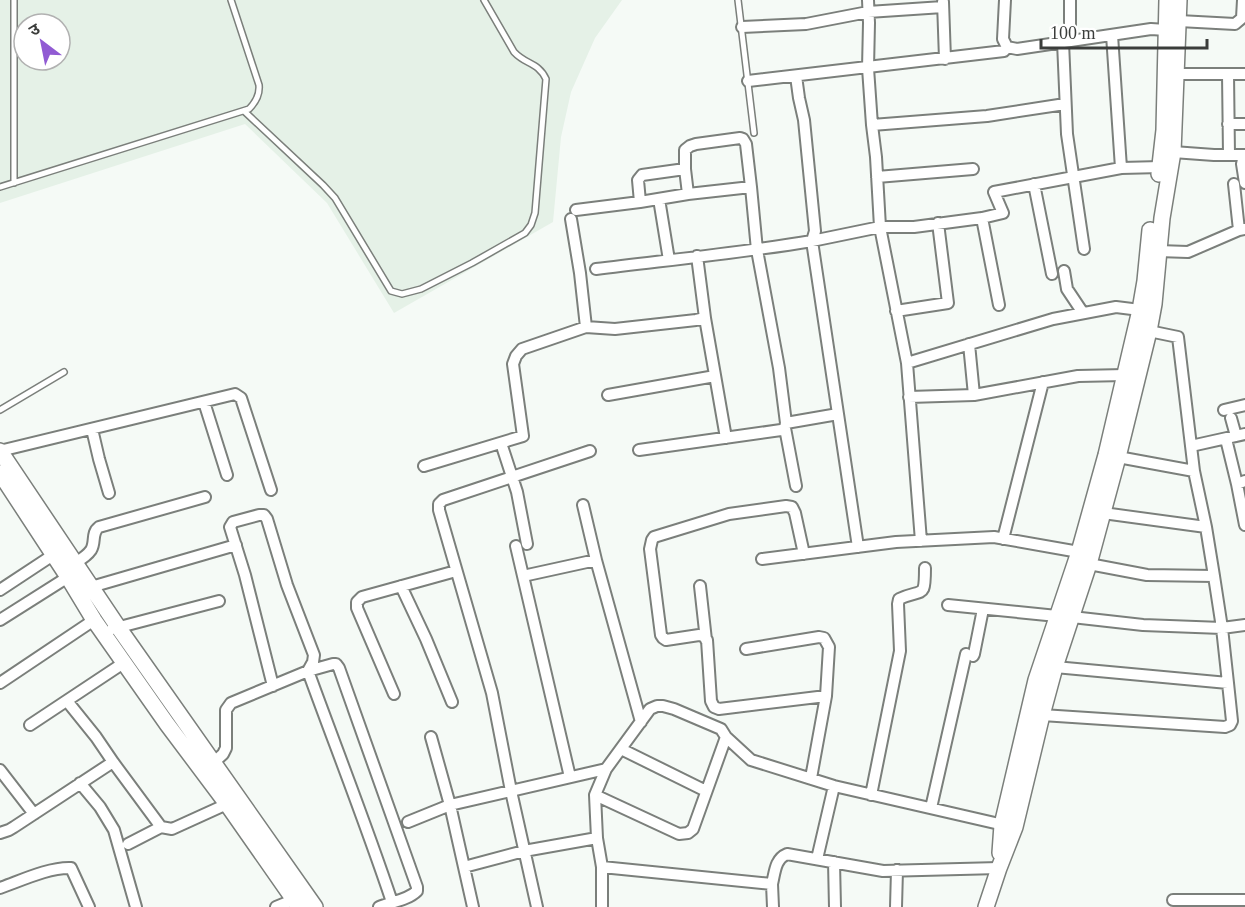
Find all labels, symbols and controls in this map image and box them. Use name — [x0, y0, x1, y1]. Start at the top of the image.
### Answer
north arrow — [12, 12, 72, 72]
scale bar — [1041, 12, 1208, 50]
text: उ — [26, 20, 43, 39]
text: 100 m — [1050, 23, 1096, 43]

